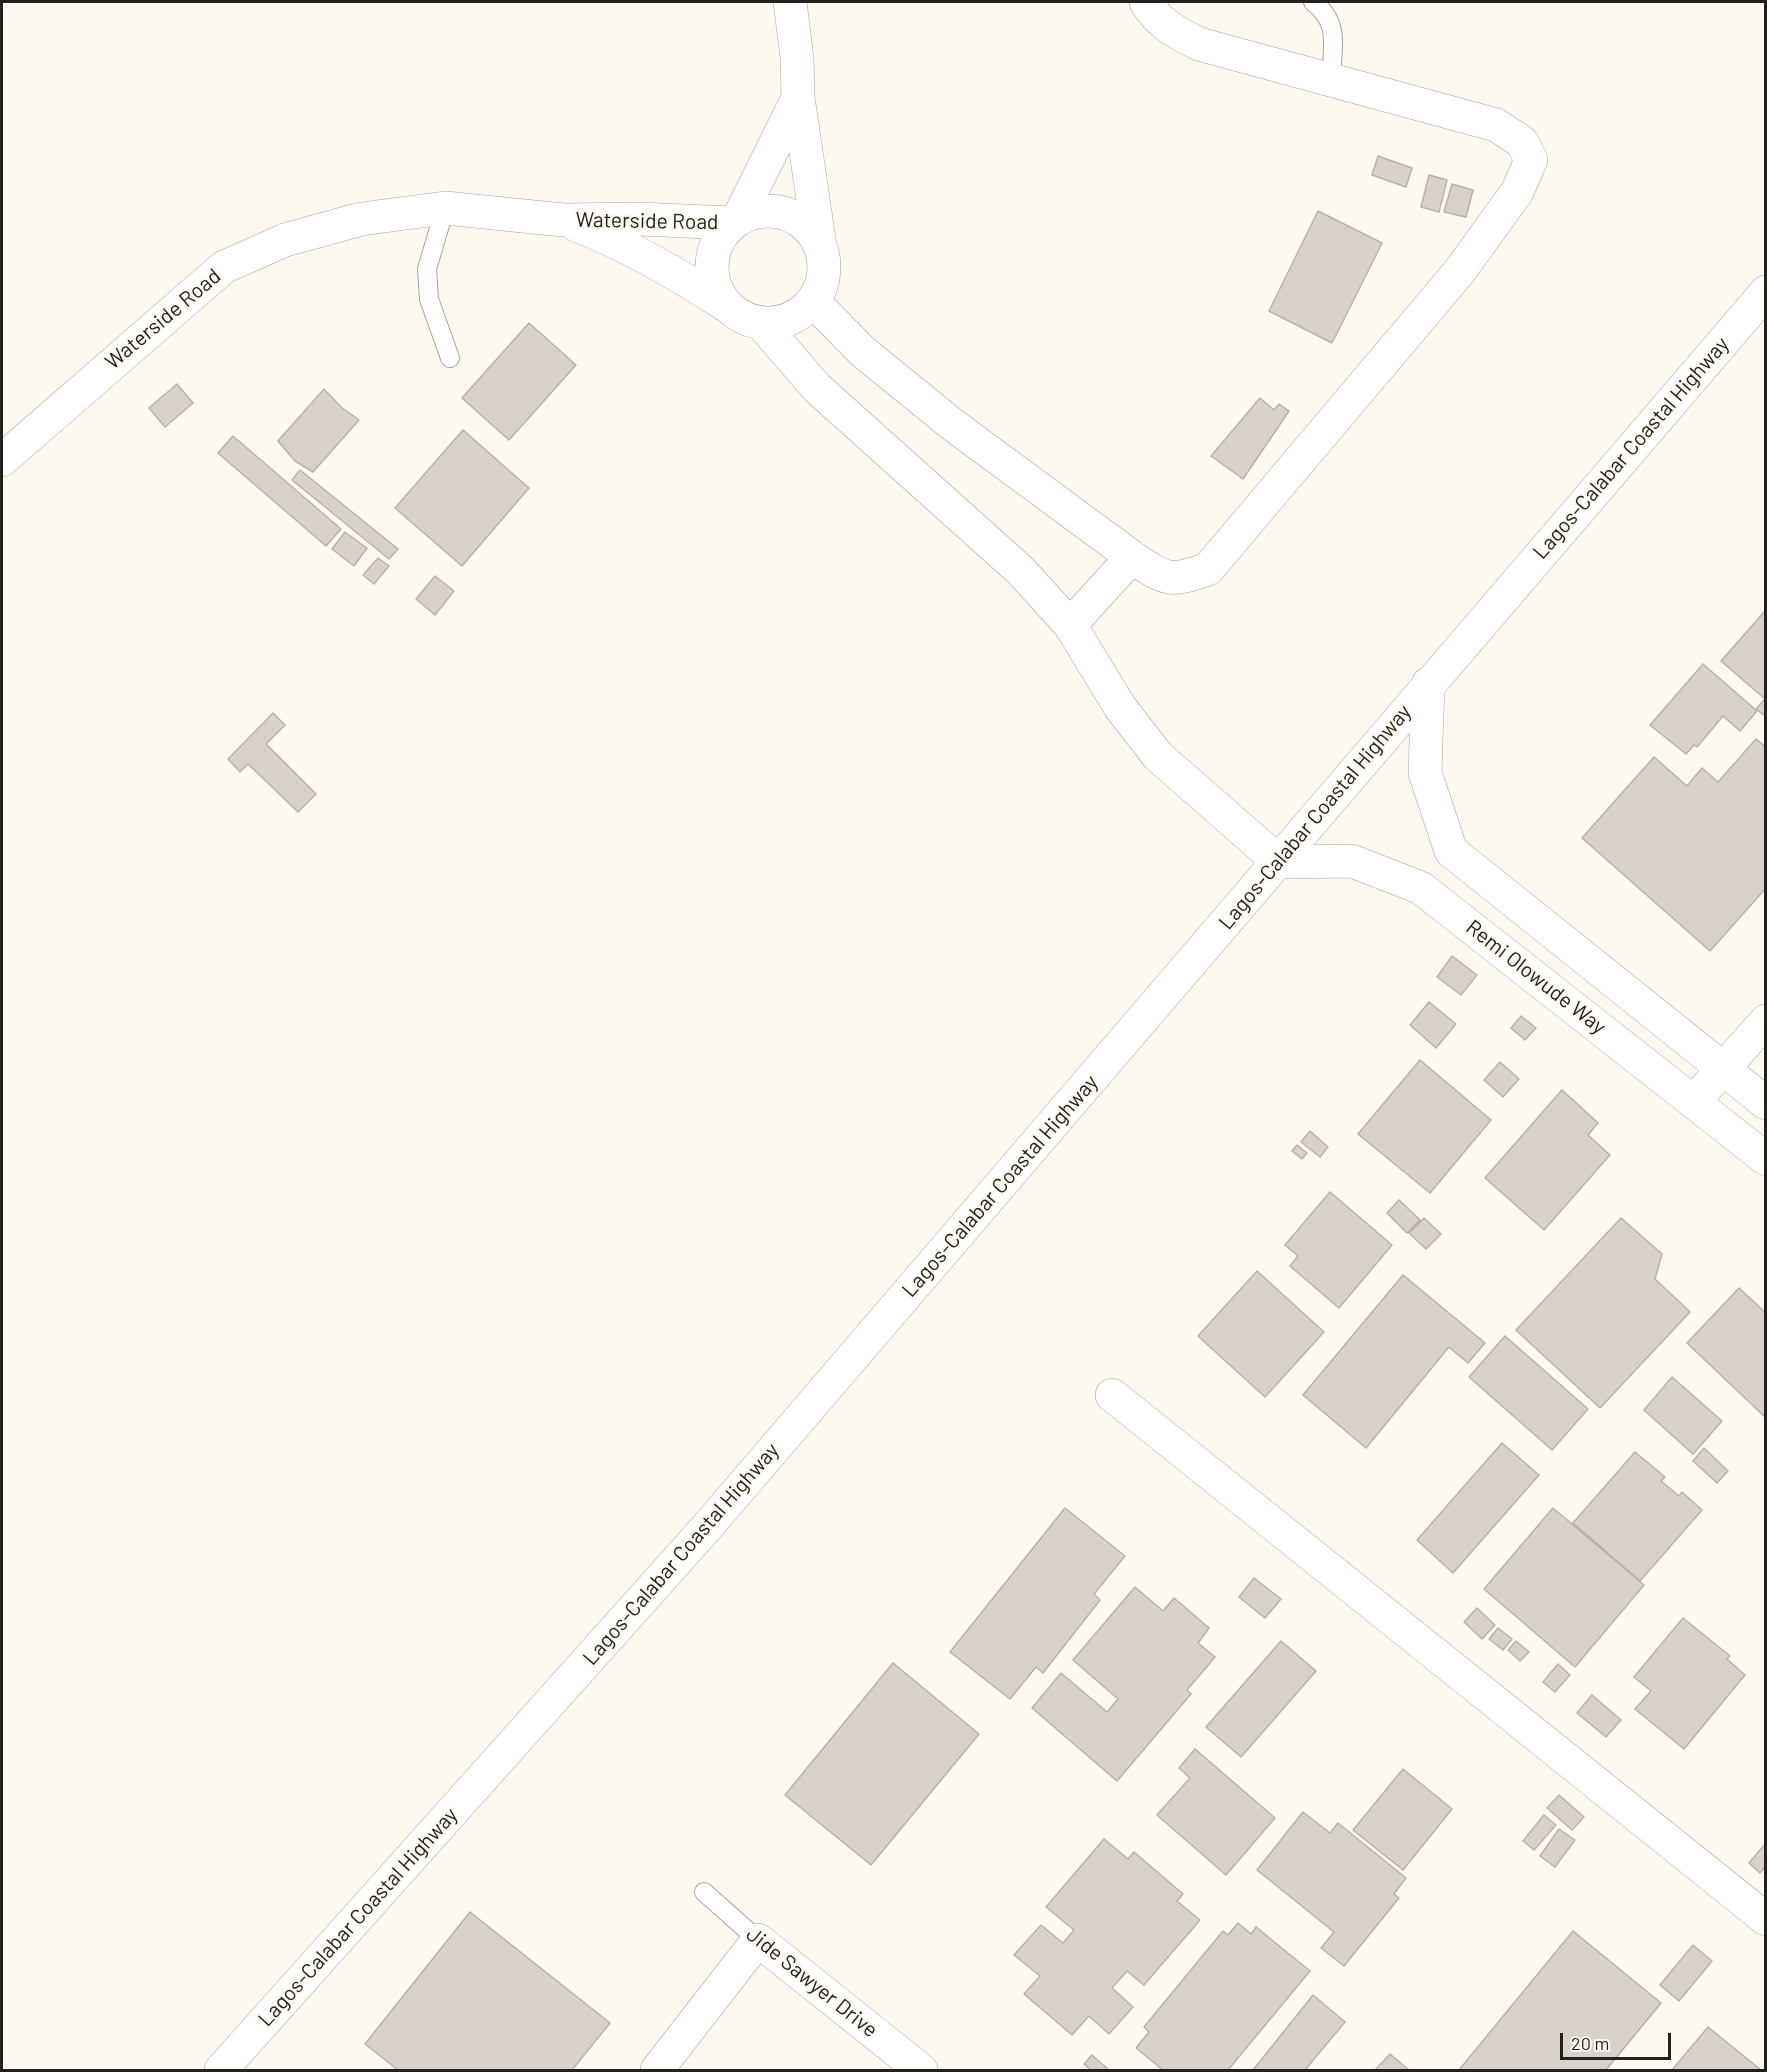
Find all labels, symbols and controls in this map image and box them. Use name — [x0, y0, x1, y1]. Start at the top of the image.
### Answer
street label: Waterside Road — [575, 207, 719, 235]
street label: Waterside Road — [100, 263, 226, 375]
street label: Lagos-Calabar Coastal Highway — [1528, 332, 1734, 564]
street label: Lagos-Calabar Coastal Highway — [1214, 699, 1416, 935]
street label: Remi Olowude Way — [1461, 914, 1611, 1040]
street label: Lagos-Calabar Coastal Highway — [897, 1070, 1103, 1302]
street label: Lagos-Calabar Coastal Highway — [578, 1438, 784, 1670]
street label: Lagos-Calabar Coastal Highway — [253, 1802, 463, 2032]
street label: Jide Sawyer Drive — [741, 1921, 883, 2043]
scale bar — [1563, 2021, 1674, 2059]
text: 20 m — [1571, 2032, 1609, 2054]

